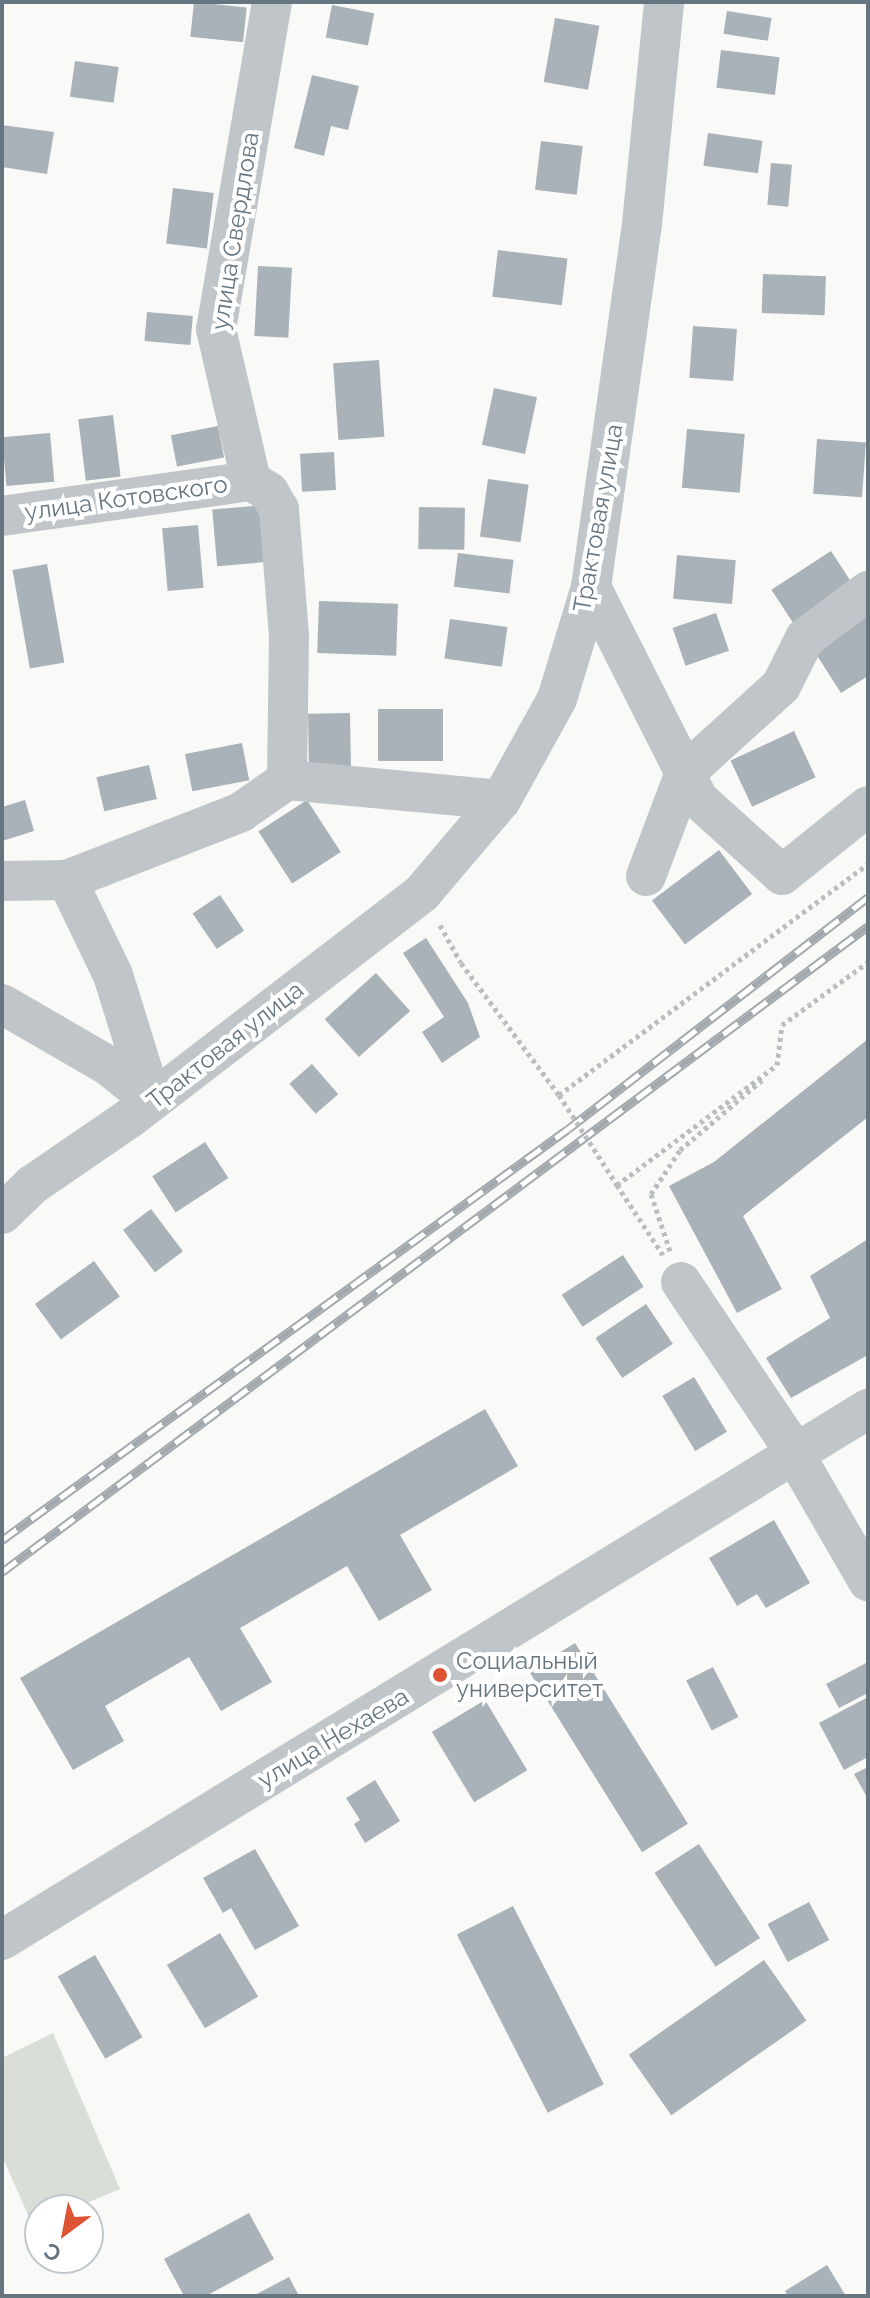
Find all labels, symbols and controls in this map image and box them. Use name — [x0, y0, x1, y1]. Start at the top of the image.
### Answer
street label: улица Свердлова — [205, 130, 265, 332]
street label: Трактовая улица — [567, 421, 629, 615]
street label: улица Котовского — [23, 470, 229, 526]
street label: Трактовая улица — [141, 975, 309, 1115]
place label: Социальный университет — [456, 1647, 603, 1703]
marker: Социальный университет — [431, 1666, 449, 1684]
street label: улица Нехаева — [252, 1682, 414, 1794]
north arrow — [24, 2194, 104, 2274]
text: С — [39, 2238, 66, 2268]

